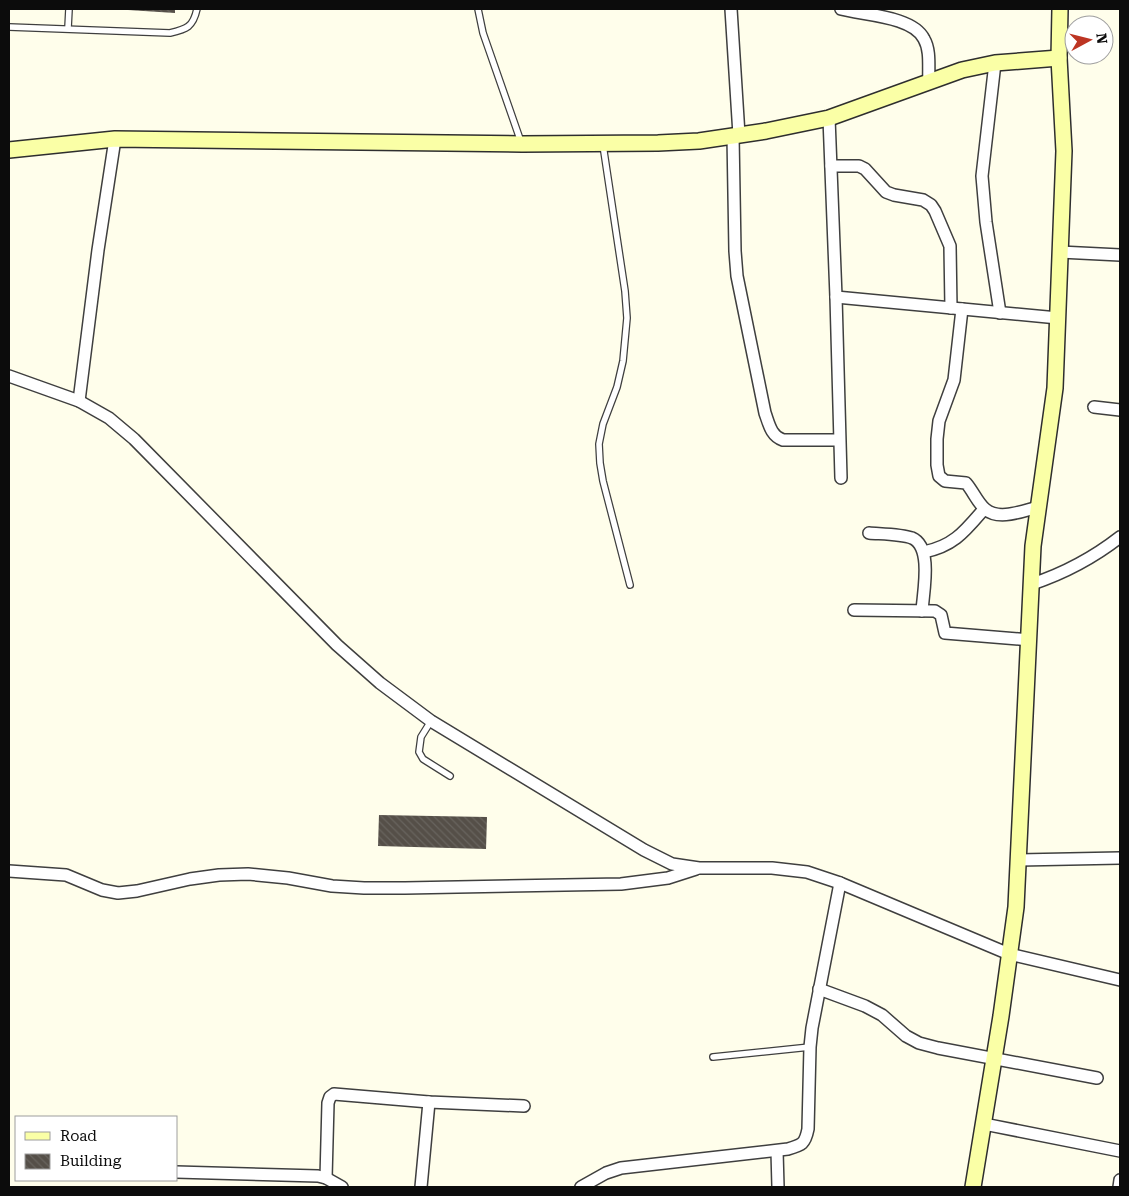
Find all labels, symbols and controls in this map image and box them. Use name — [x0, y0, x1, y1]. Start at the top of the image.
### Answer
north arrow — [1064, 15, 1114, 65]
text: N — [1093, 32, 1111, 45]
legend — [15, 1116, 178, 1181]
text: Road — [60, 1127, 97, 1145]
text: Building — [60, 1152, 122, 1170]

